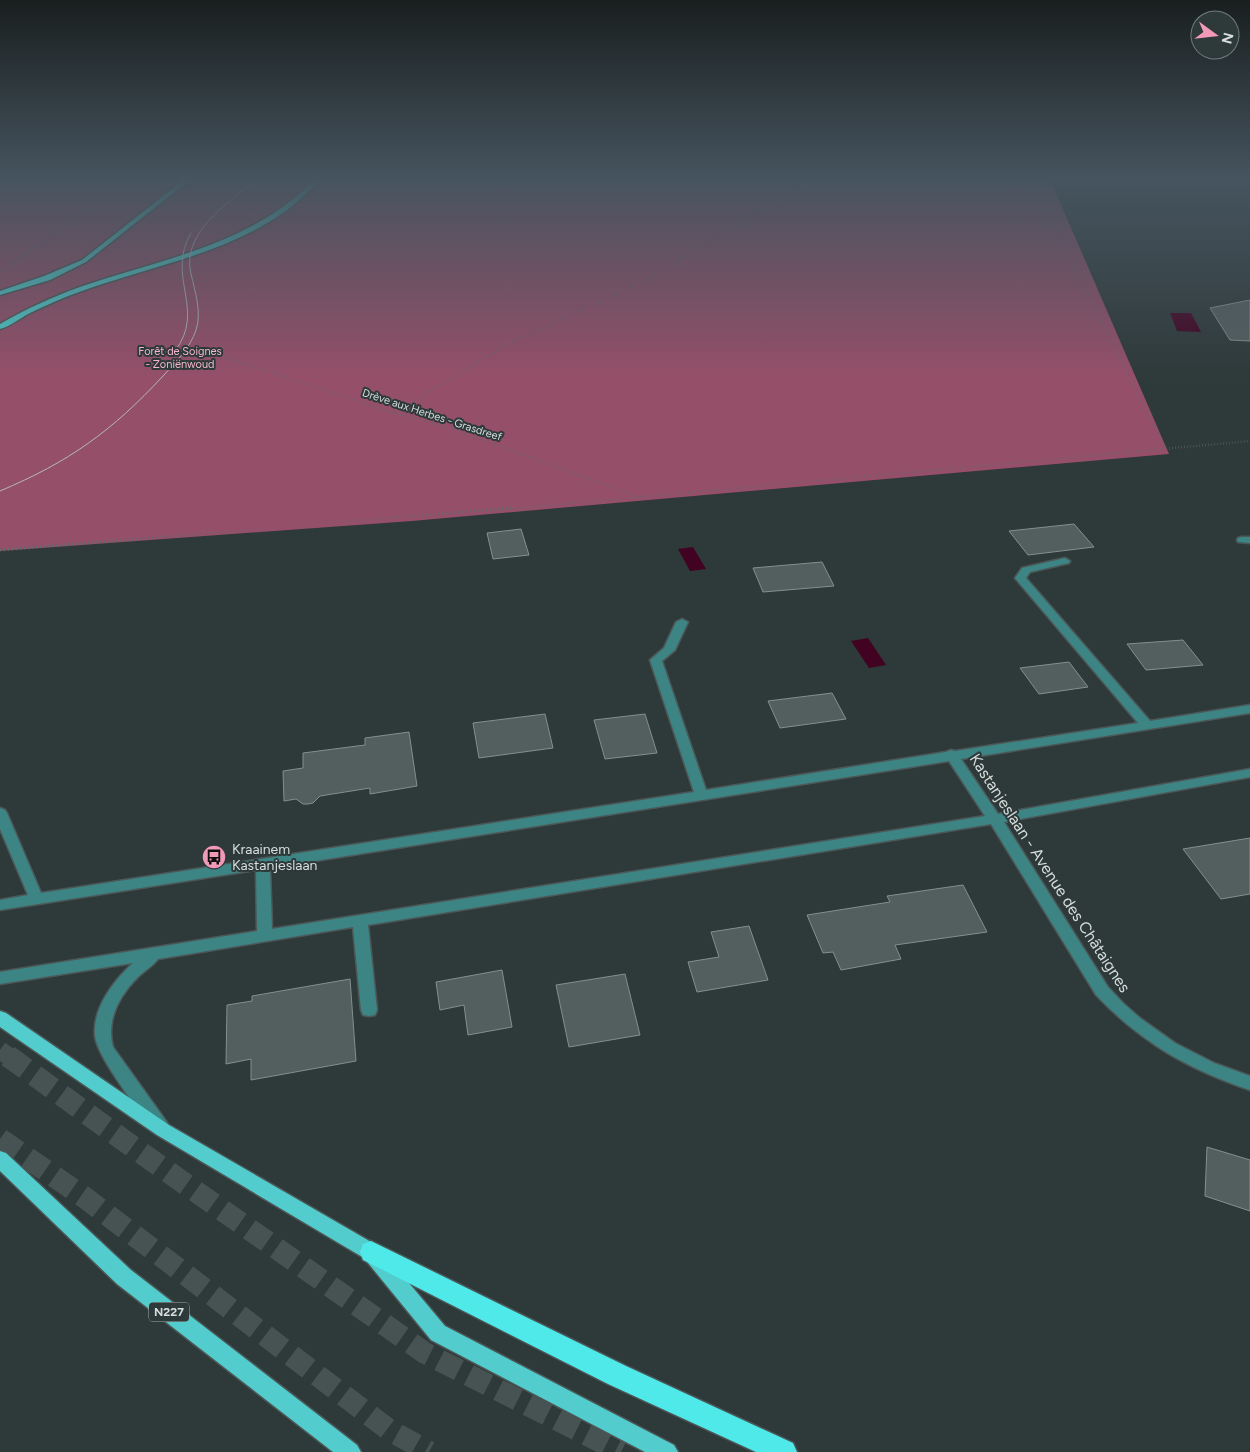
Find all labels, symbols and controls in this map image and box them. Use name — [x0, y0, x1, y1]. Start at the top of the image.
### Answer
north arrow — [1190, 10, 1240, 60]
text: N — [1217, 31, 1237, 46]
park label: Forêt de Soignes - Zoniënwoud — [138, 345, 222, 371]
street label: Drève aux Herbes - Grasdreef — [361, 386, 504, 444]
street label: Kastanjeslaan - Avenue des Châtaignes — [966, 750, 1134, 996]
place label: Kraainem Kastanjeslaan — [232, 841, 318, 874]
bus stop icon: Kraainem Kastanjeslaan — [201, 844, 227, 870]
road number: N227 — [149, 1302, 189, 1321]

